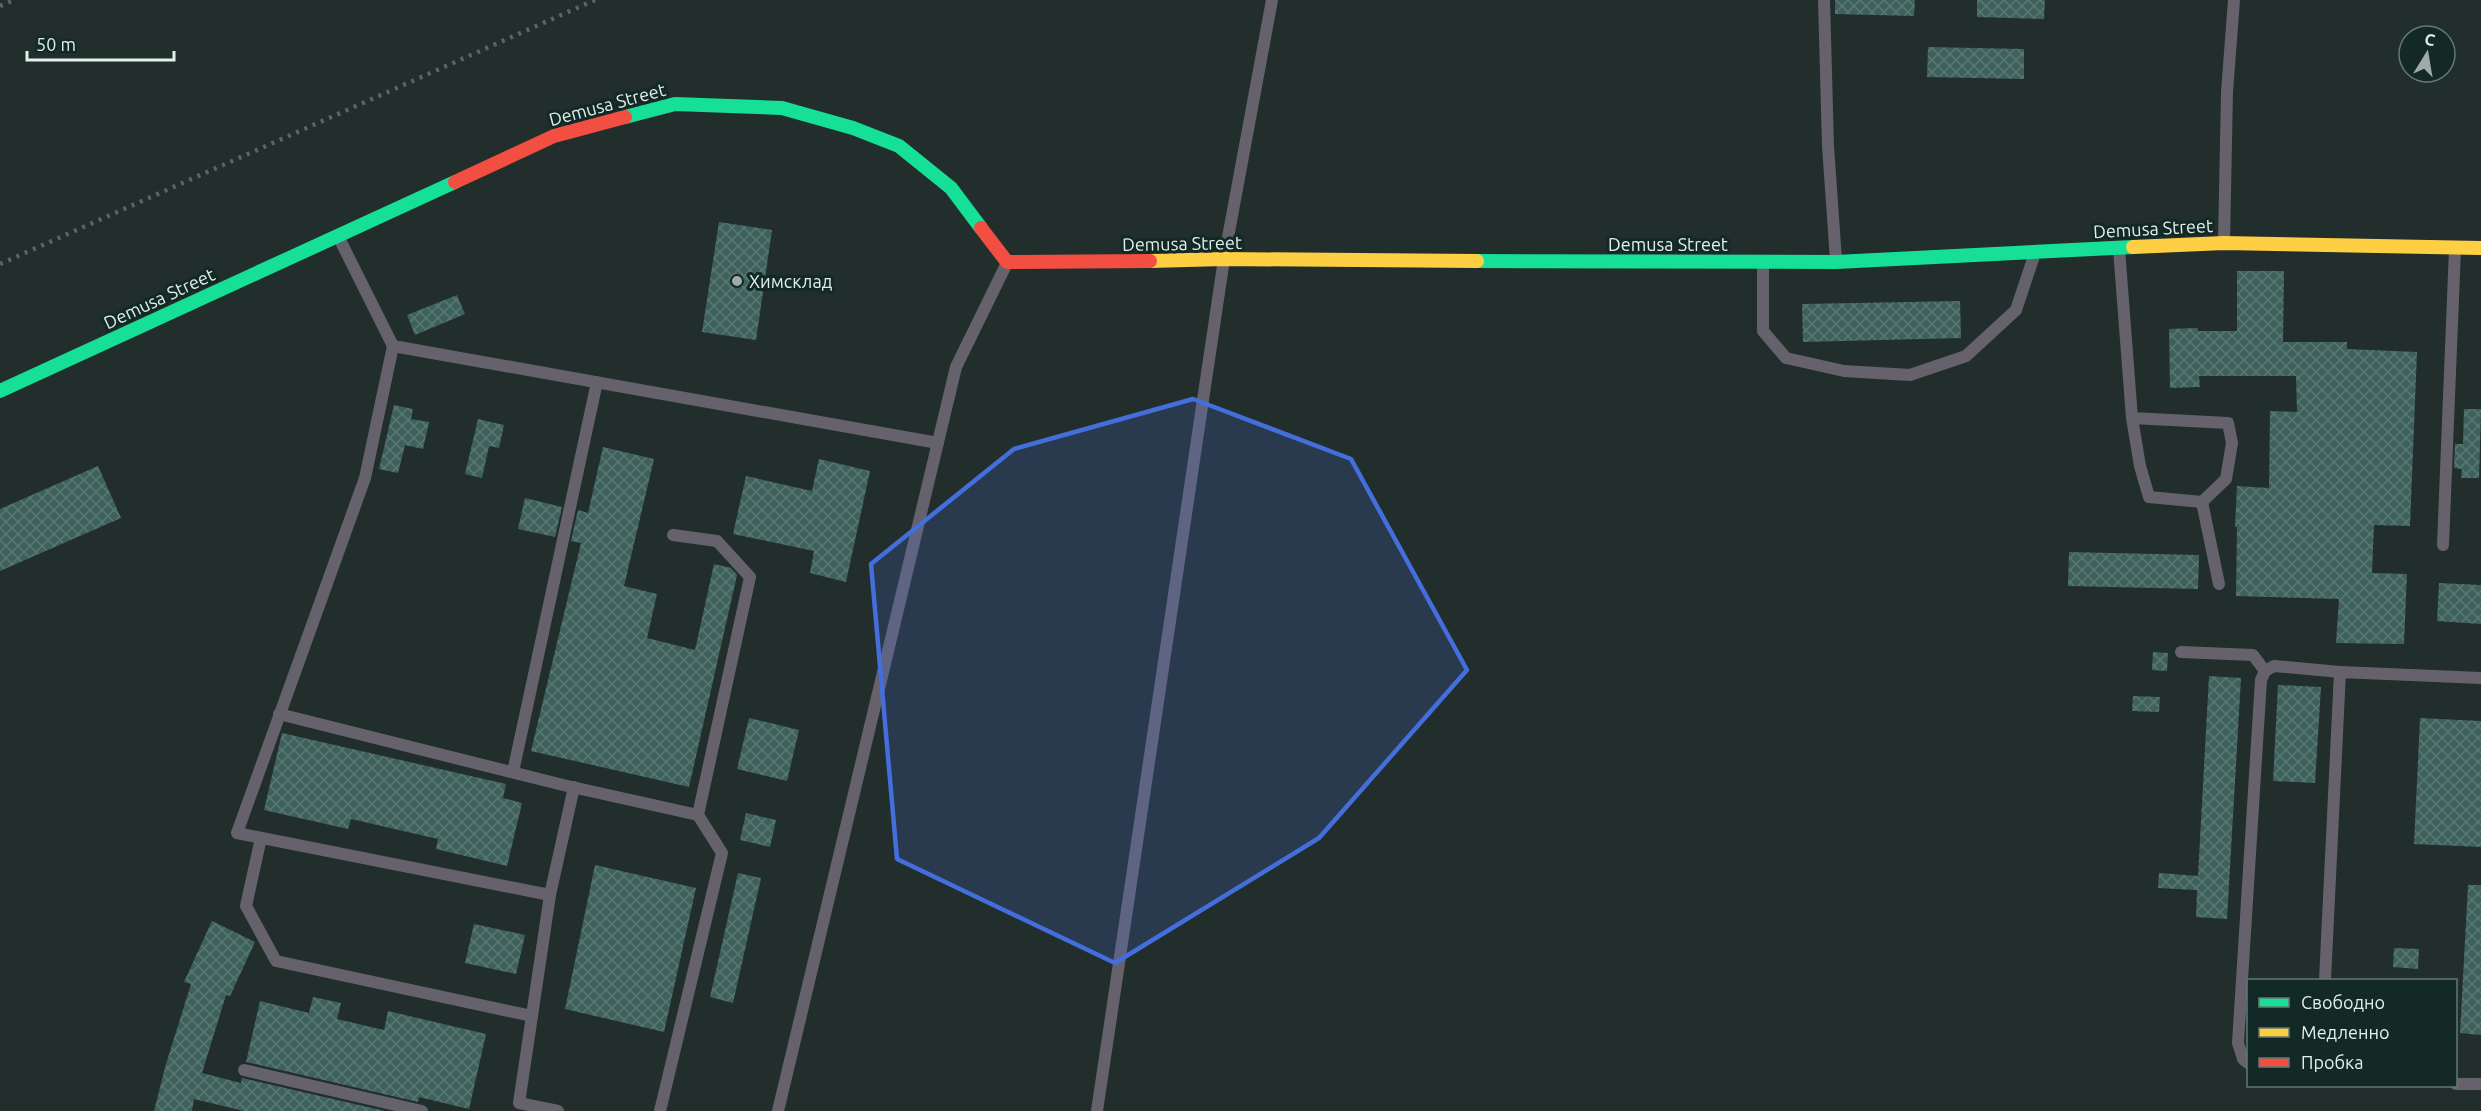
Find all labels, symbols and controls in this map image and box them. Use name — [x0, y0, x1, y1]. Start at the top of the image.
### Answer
scale bar — [27, 24, 174, 62]
north arrow — [2397, 24, 2457, 84]
text: С — [2423, 29, 2437, 49]
text: 50 m — [36, 34, 76, 54]
street label: Demusa Street — [547, 79, 667, 129]
street label: Demusa Street — [2093, 215, 2213, 241]
street label: Demusa Street — [1122, 232, 1242, 254]
street label: Demusa Street — [1608, 234, 1728, 254]
street label: Demusa Street — [100, 264, 218, 332]
place label: Химсклад — [749, 271, 833, 291]
marker: Химсклад — [730, 274, 744, 288]
legend — [2247, 979, 2457, 1087]
text: Свободно — [2301, 992, 2385, 1012]
text: Медленно — [2301, 1022, 2390, 1042]
text: Пробка — [2301, 1052, 2364, 1072]

